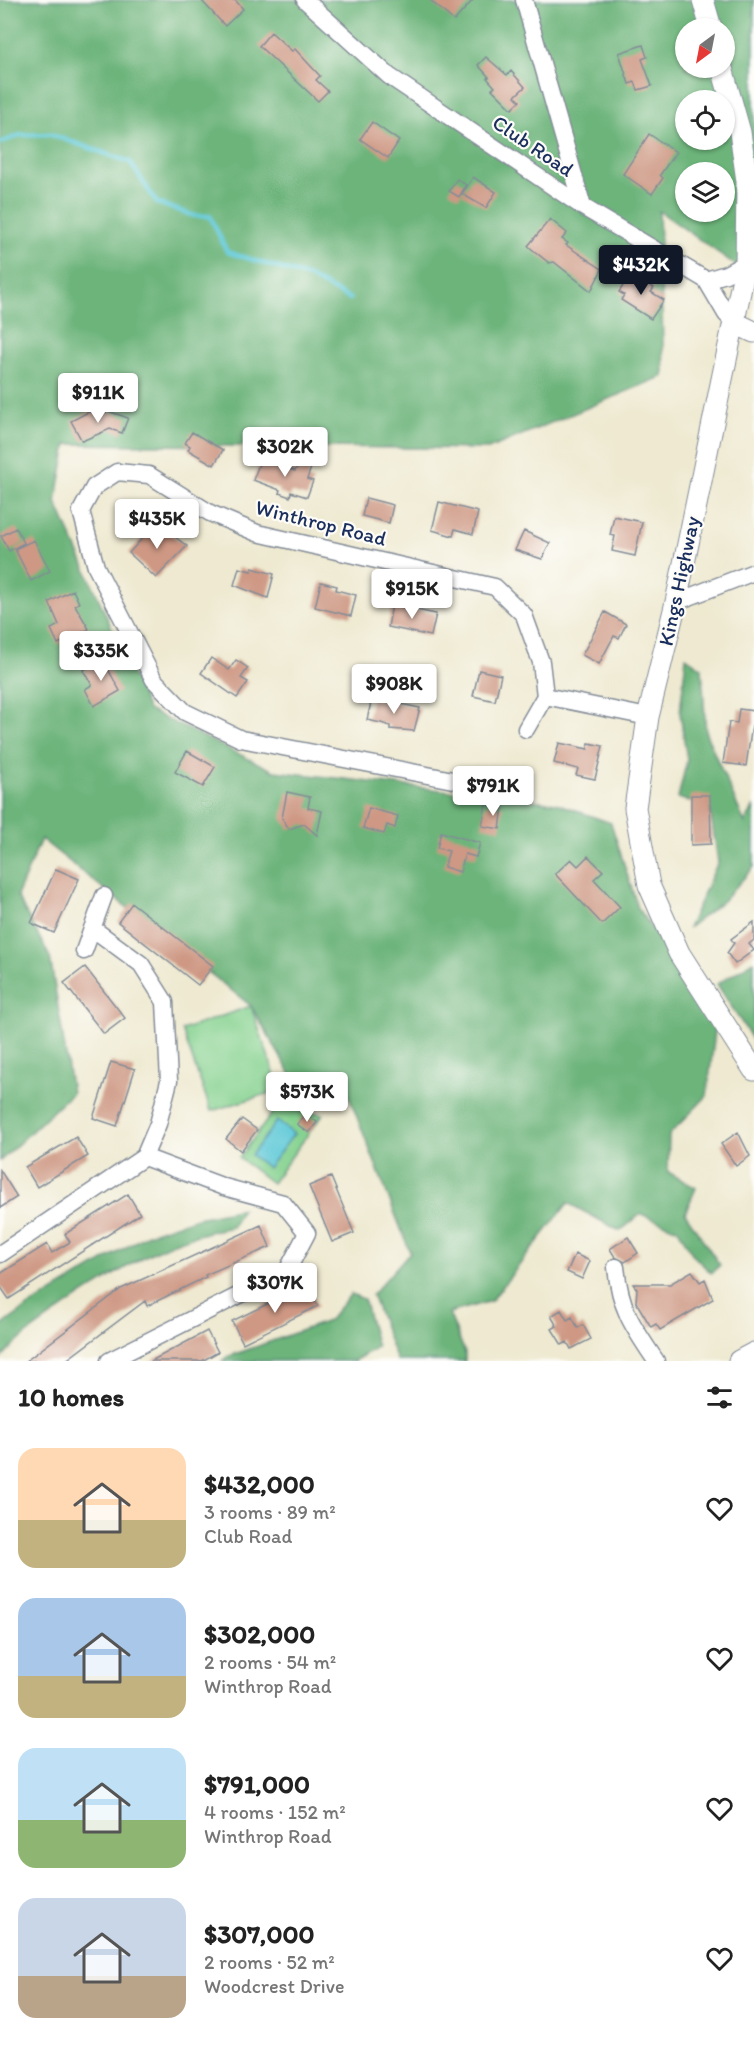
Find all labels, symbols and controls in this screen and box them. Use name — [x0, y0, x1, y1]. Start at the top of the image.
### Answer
north arrow — [675, 18, 735, 78]
map controls — [675, 18, 735, 222]
button: locate — [675, 90, 735, 150]
street label: Club Road — [488, 109, 579, 182]
button: layers — [675, 162, 735, 222]
pin: $432K — [599, 245, 683, 296]
text: $432K — [613, 252, 669, 276]
pin: $911K — [56, 373, 140, 424]
text: $911K — [72, 380, 124, 404]
pin: $302K — [243, 427, 327, 478]
text: $302K — [257, 434, 313, 458]
street label: Winthrop Road — [253, 494, 390, 551]
pin: $435K — [115, 499, 199, 550]
text: $435K — [129, 506, 185, 530]
street label: Kings Highway — [653, 514, 704, 648]
pin: $915K — [370, 569, 454, 620]
text: $915K — [385, 576, 439, 600]
pin: $335K — [59, 631, 143, 682]
text: $335K — [73, 638, 129, 662]
pin: $908K — [352, 664, 436, 715]
text: $908K — [366, 671, 422, 695]
pin: $791K — [451, 766, 535, 817]
text: $791K — [467, 773, 519, 797]
pin: $573K — [265, 1072, 349, 1123]
text: $573K — [280, 1079, 334, 1103]
pin: $307K — [233, 1263, 317, 1314]
text: $307K — [247, 1270, 303, 1294]
text: 10 homes — [18, 1381, 124, 1413]
icon: filters — [703, 1381, 736, 1414]
text: $432,000 — [204, 1468, 315, 1500]
icon: home — [66, 1472, 138, 1544]
icon: heart — [703, 1492, 736, 1525]
text: 3 rooms · 89 m² — [204, 1500, 336, 1524]
text: Club Road — [204, 1524, 292, 1548]
text: $302,000 — [204, 1618, 315, 1650]
icon: home — [66, 1622, 138, 1694]
icon: heart — [703, 1642, 736, 1675]
text: 2 rooms · 54 m² — [204, 1650, 336, 1674]
text: Winthrop Road — [204, 1674, 332, 1698]
text: $791,000 — [204, 1768, 310, 1800]
icon: home — [66, 1772, 138, 1844]
icon: heart — [703, 1792, 736, 1825]
text: 4 rooms · 152 m² — [204, 1800, 346, 1824]
text: Winthrop Road — [204, 1824, 332, 1848]
text: $307,000 — [204, 1918, 314, 1950]
icon: home — [66, 1922, 138, 1994]
icon: heart — [703, 1942, 736, 1975]
text: 2 rooms · 52 m² — [204, 1950, 335, 1974]
text: Woodcrest Drive — [204, 1974, 344, 1998]

